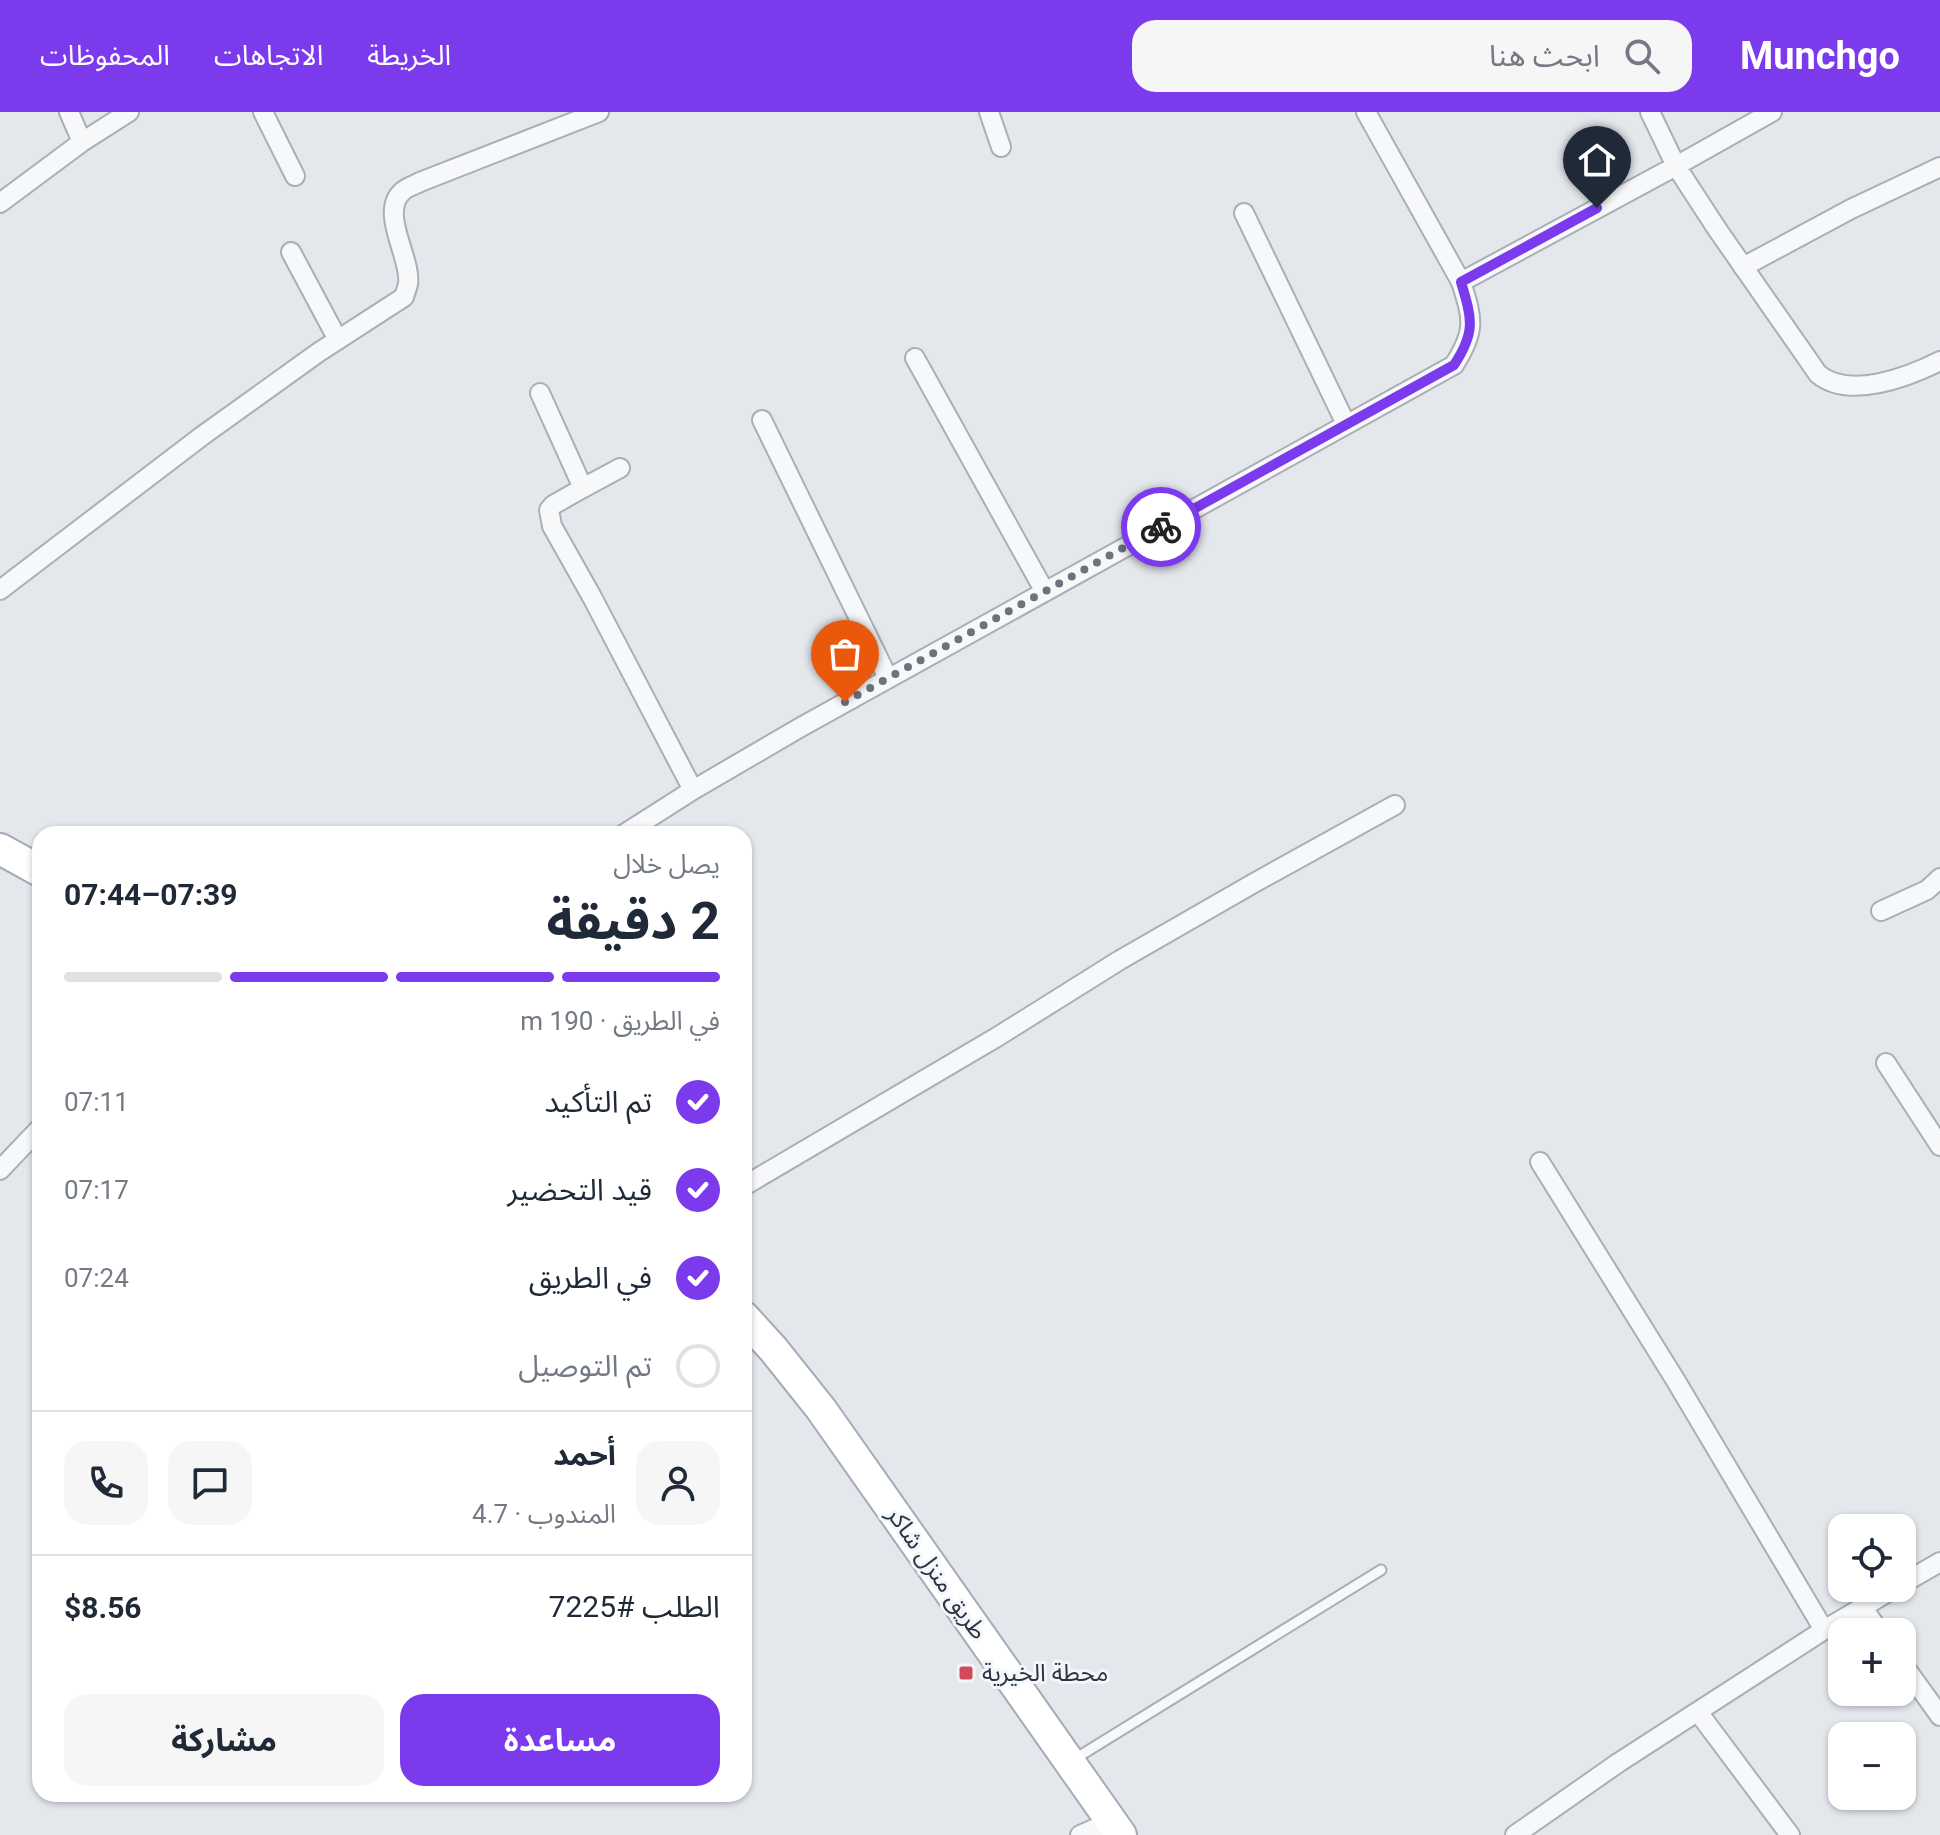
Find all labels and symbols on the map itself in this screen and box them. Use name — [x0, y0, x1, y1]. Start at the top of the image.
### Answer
pin — [1563, 126, 1631, 208]
courier — [1121, 487, 1201, 567]
pin — [811, 620, 879, 702]
street label: طريق منزل شاكر — [879, 1500, 993, 1645]
place label: محطة الخيرية — [982, 1659, 1108, 1687]
marker: محطة الخيرية — [957, 1664, 975, 1682]

